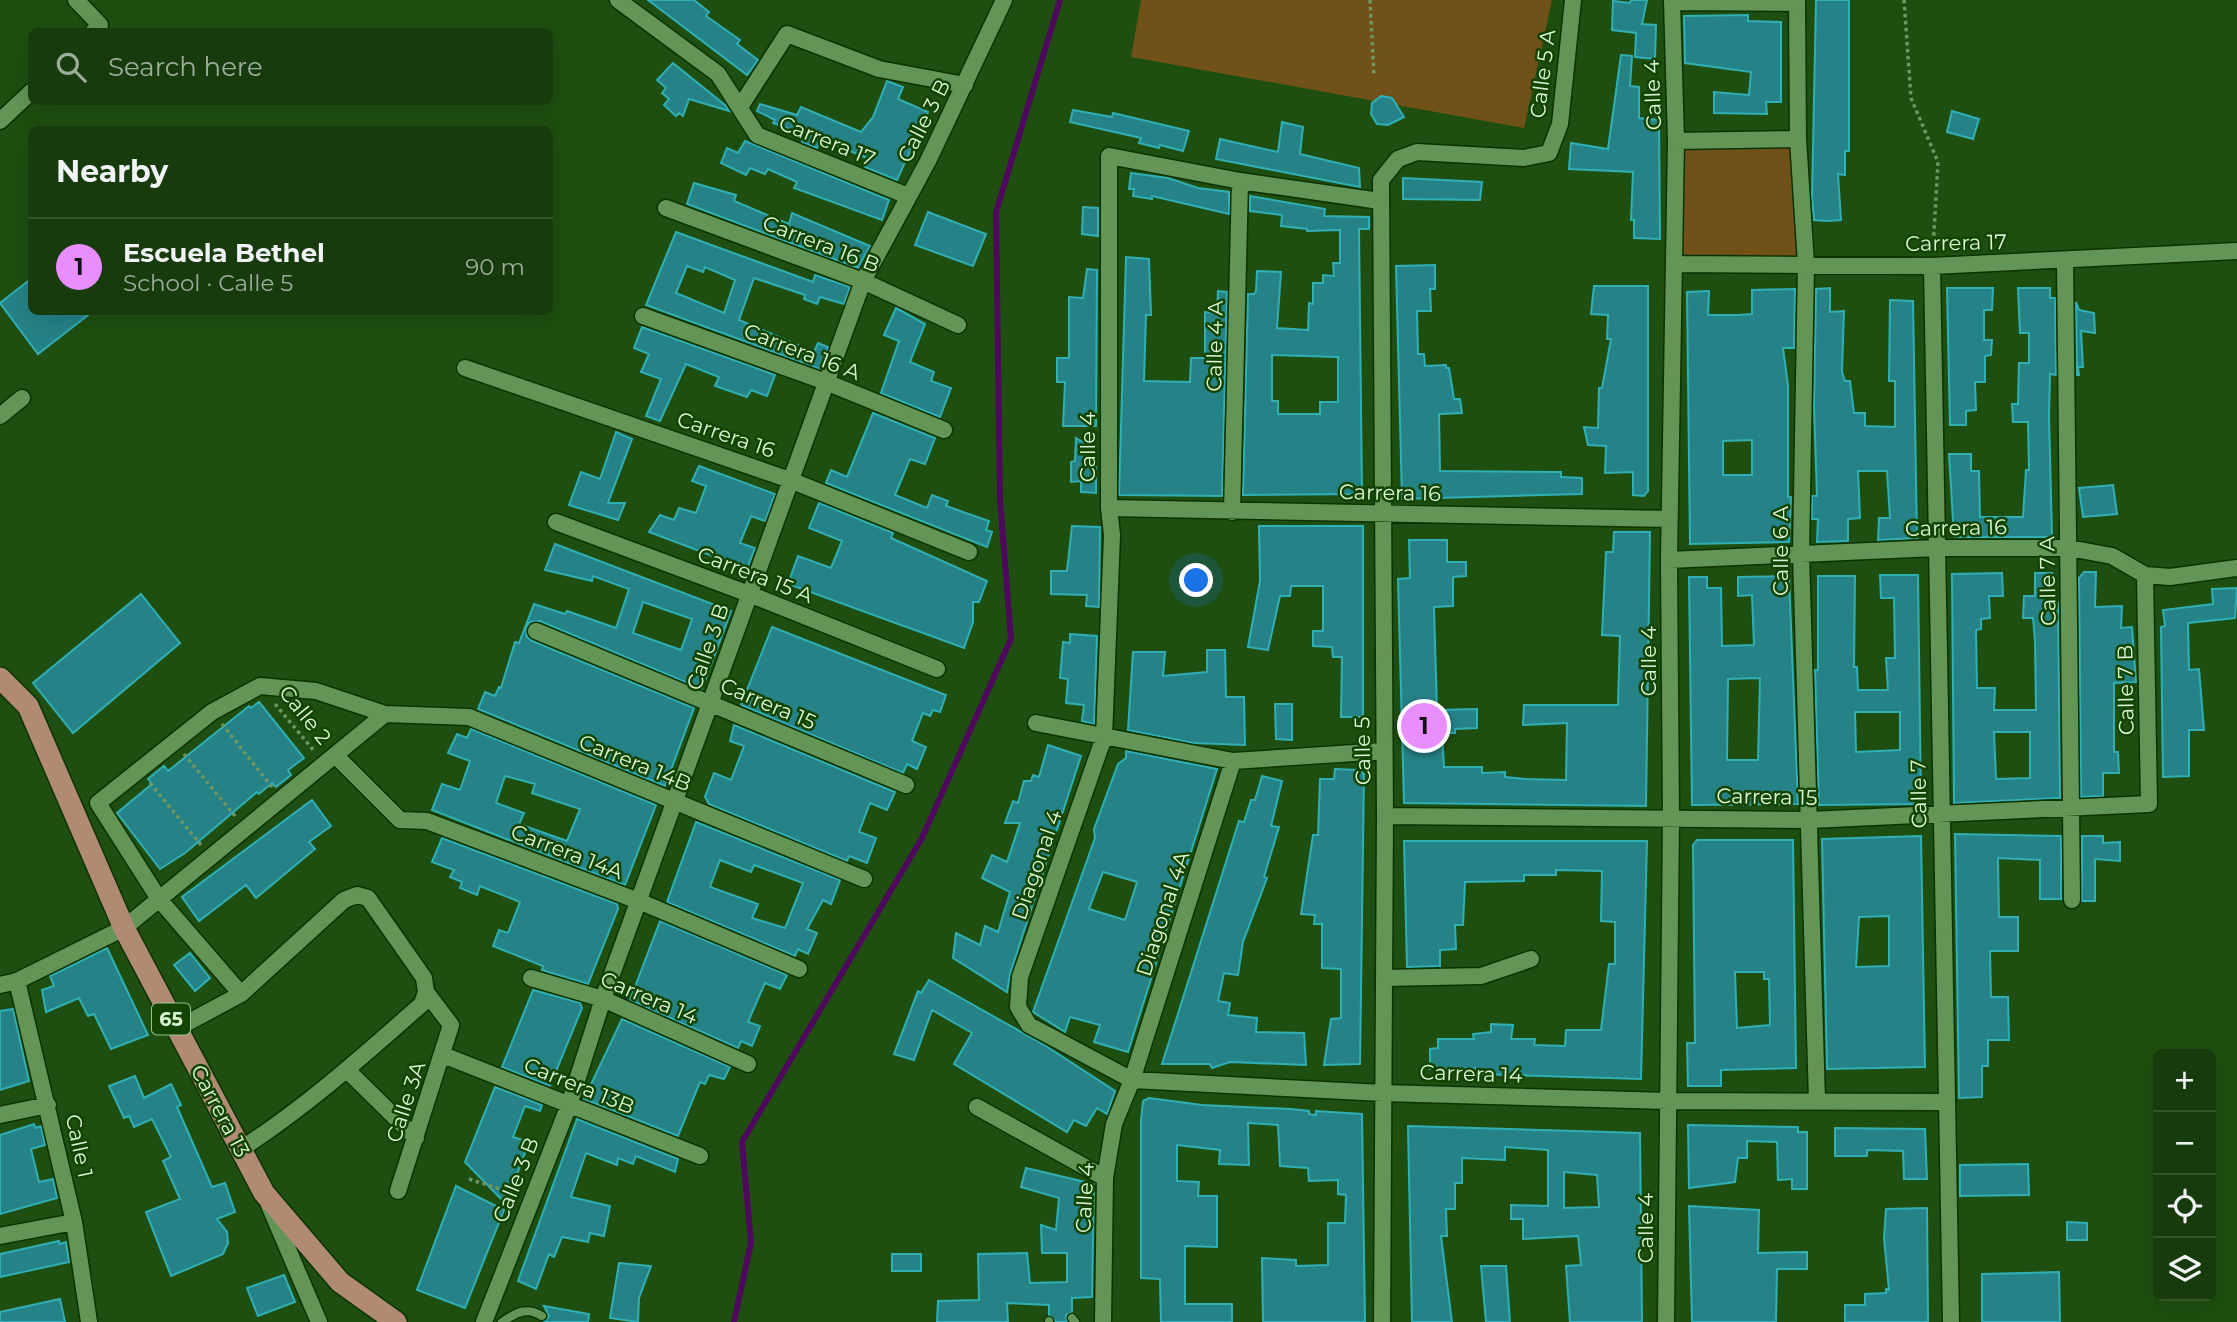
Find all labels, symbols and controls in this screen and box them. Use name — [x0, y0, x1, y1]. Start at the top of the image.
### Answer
street label: Calle 5 A — [1525, 27, 1560, 120]
search box — [28, 28, 553, 105]
icon: search — [52, 48, 90, 86]
text: Search here — [108, 51, 263, 83]
street label: Calle 4 — [1639, 59, 1666, 131]
street label: Calle 3 B — [892, 75, 955, 166]
street label: Carrera 17 — [775, 110, 879, 171]
text: Nearby — [56, 153, 168, 190]
street label: Carrera 16 B — [759, 210, 883, 277]
street label: Carrera 17 — [1905, 229, 2007, 256]
text: Escuela Bethel — [123, 237, 325, 269]
text: 1 — [74, 253, 84, 281]
text: 90 m — [465, 253, 525, 281]
text: School · Calle 5 — [123, 269, 293, 297]
street label: Calle 4 A — [1201, 299, 1228, 392]
street label: Carrera 16 A — [740, 318, 865, 386]
street label: Carrera 16 — [674, 406, 779, 463]
street label: Calle 4 — [1075, 412, 1100, 482]
street label: Carrera 16 — [1339, 479, 1441, 506]
street label: Calle 6 A — [1768, 505, 1793, 596]
street label: Carrera 16 — [1905, 514, 2007, 541]
street label: Calle 7 A — [2034, 535, 2061, 626]
street label: Carrera 15 A — [694, 541, 817, 608]
your location — [1179, 563, 1213, 597]
street label: Calle 3 B — [681, 600, 734, 693]
street label: Calle 4 — [1636, 626, 1661, 696]
street label: Calle 7 B — [2112, 645, 2139, 735]
street label: Carrera 15 — [717, 672, 820, 735]
street label: Calle 2 — [274, 680, 337, 749]
pin: 1 — [1401, 700, 1447, 752]
street label: Calle 5 — [1349, 716, 1376, 785]
street label: Carrera 14B — [575, 729, 695, 796]
street label: Calle 7 — [1905, 759, 1932, 829]
street label: Carrera 15 — [1716, 783, 1818, 810]
street label: Diagonal 4 — [1006, 807, 1067, 923]
street label: Carrera 14A — [508, 819, 628, 885]
street label: Diagonal 4A — [1131, 847, 1195, 979]
street label: Carrera 14 — [597, 966, 702, 1029]
road number: 65 — [152, 1004, 190, 1035]
map controls — [2153, 1049, 2216, 1301]
button: + — [2153, 1049, 2216, 1112]
street label: Carrera 13B — [520, 1052, 638, 1119]
street label: Calle 3A — [381, 1057, 431, 1145]
street label: Carrera 14 — [1419, 1059, 1523, 1088]
street label: Carrera 13 — [186, 1060, 255, 1161]
street label: Calle 1 — [61, 1112, 98, 1180]
button: − — [2153, 1112, 2216, 1175]
street label: Calle 3 B — [487, 1134, 544, 1226]
street label: Calle 4 — [1070, 1162, 1099, 1234]
button: locate — [2153, 1175, 2216, 1238]
street label: Calle 4 — [1633, 1193, 1658, 1263]
button: layers — [2153, 1238, 2216, 1301]

